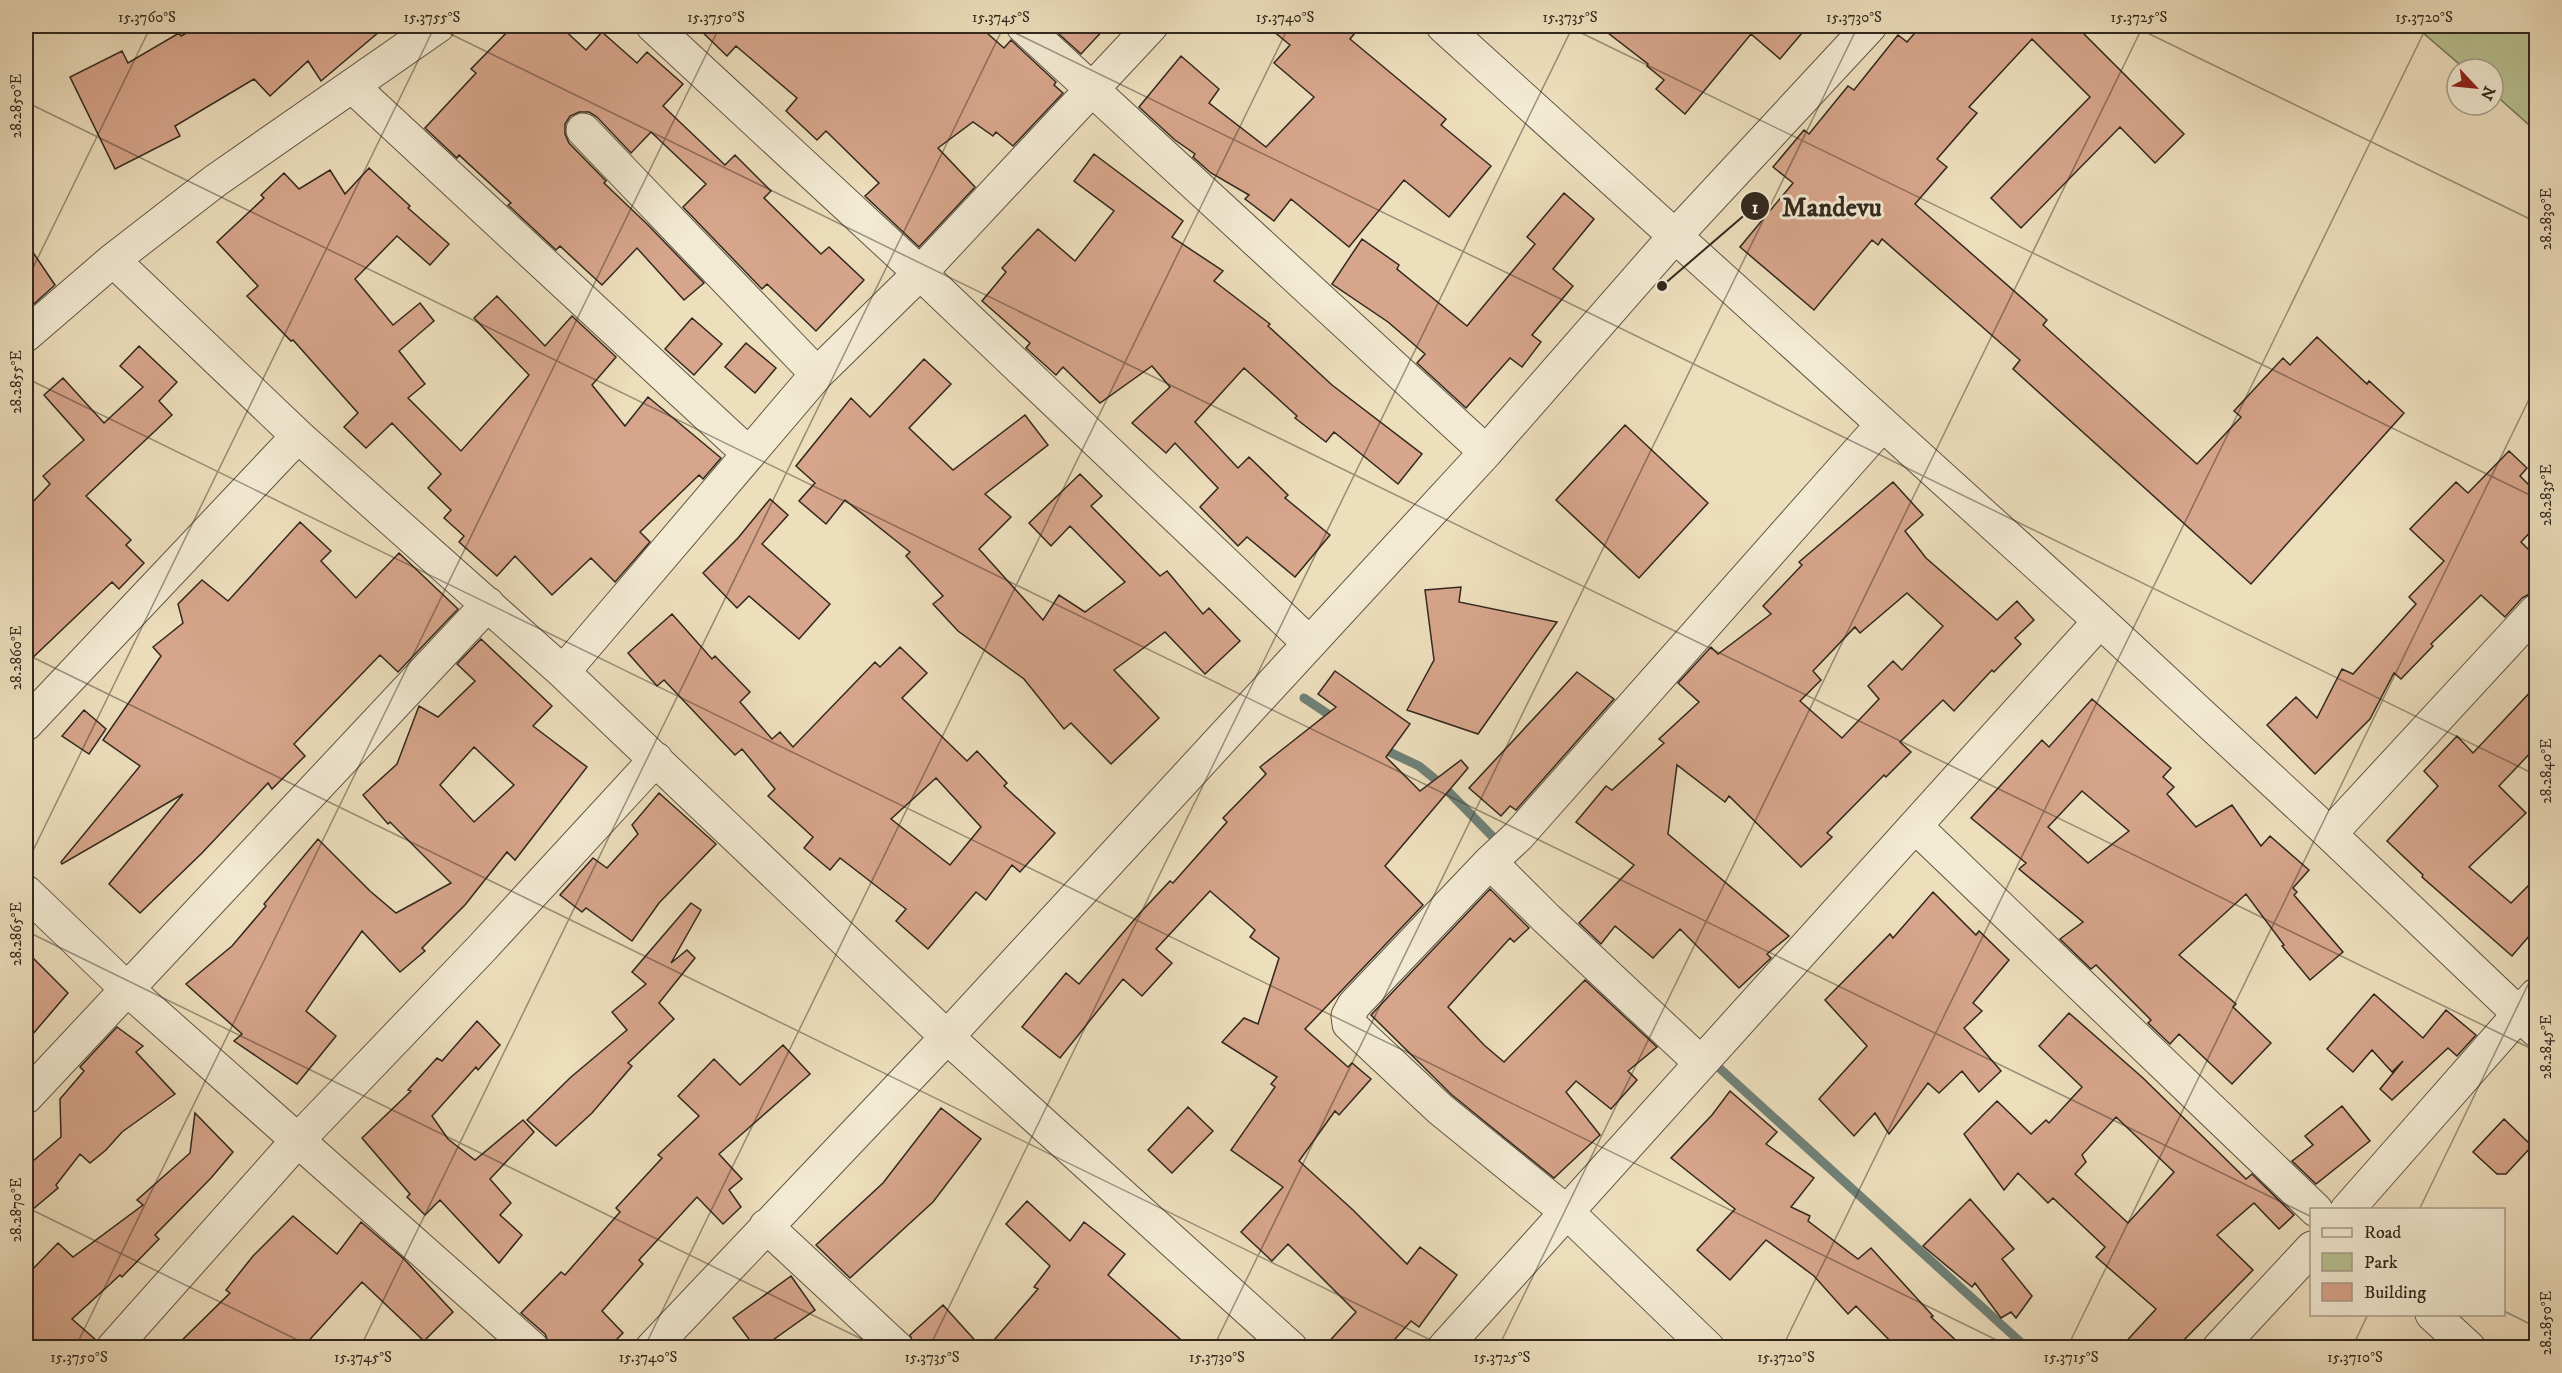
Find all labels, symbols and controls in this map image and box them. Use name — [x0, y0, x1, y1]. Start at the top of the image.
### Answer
text: 15.3760°S — [118, 8, 176, 27]
text: 15.3755°S — [404, 8, 461, 27]
text: 15.3750°S — [687, 8, 745, 27]
text: 15.3745°S — [972, 8, 1030, 27]
text: 15.3740°S — [1256, 8, 1314, 27]
text: 15.3735°S — [1542, 8, 1598, 27]
text: 15.3730°S — [1826, 8, 1882, 27]
text: 15.3725°S — [2111, 8, 2168, 27]
text: 15.3720°S — [2395, 8, 2453, 27]
north arrow — [2445, 57, 2505, 117]
text: 28.2850°E — [7, 73, 26, 138]
text: N — [2476, 83, 2499, 103]
callout: Mandevu — [1740, 184, 1893, 229]
text: 28.2830°E — [2537, 187, 2556, 250]
text: Mandevu — [1782, 191, 1882, 225]
text: 1 — [1752, 197, 1759, 219]
text: 28.2855°E — [7, 350, 26, 414]
text: 28.2835°E — [2537, 464, 2556, 526]
text: 28.2860°E — [7, 625, 26, 690]
text: 28.2840°E — [2537, 738, 2556, 804]
text: 28.2865°E — [7, 902, 26, 966]
text: 28.2845°E — [2537, 1014, 2556, 1079]
text: 28.2870°E — [7, 1177, 26, 1242]
legend — [2310, 1208, 2505, 1316]
text: Road — [2364, 1222, 2401, 1244]
text: Park — [2364, 1252, 2398, 1274]
text: Building — [2364, 1282, 2426, 1304]
text: 28.2850°E — [2537, 1290, 2556, 1355]
text: 15.3750°S — [50, 1348, 108, 1367]
text: 15.3745°S — [334, 1348, 392, 1367]
text: 15.3740°S — [619, 1348, 677, 1367]
text: 15.3735°S — [904, 1348, 960, 1367]
text: 15.3730°S — [1189, 1348, 1245, 1367]
text: 15.3725°S — [1474, 1348, 1531, 1367]
text: 15.3720°S — [1757, 1348, 1815, 1367]
text: 15.3715°S — [2044, 1348, 2099, 1367]
text: 15.3710°S — [2327, 1348, 2383, 1367]

